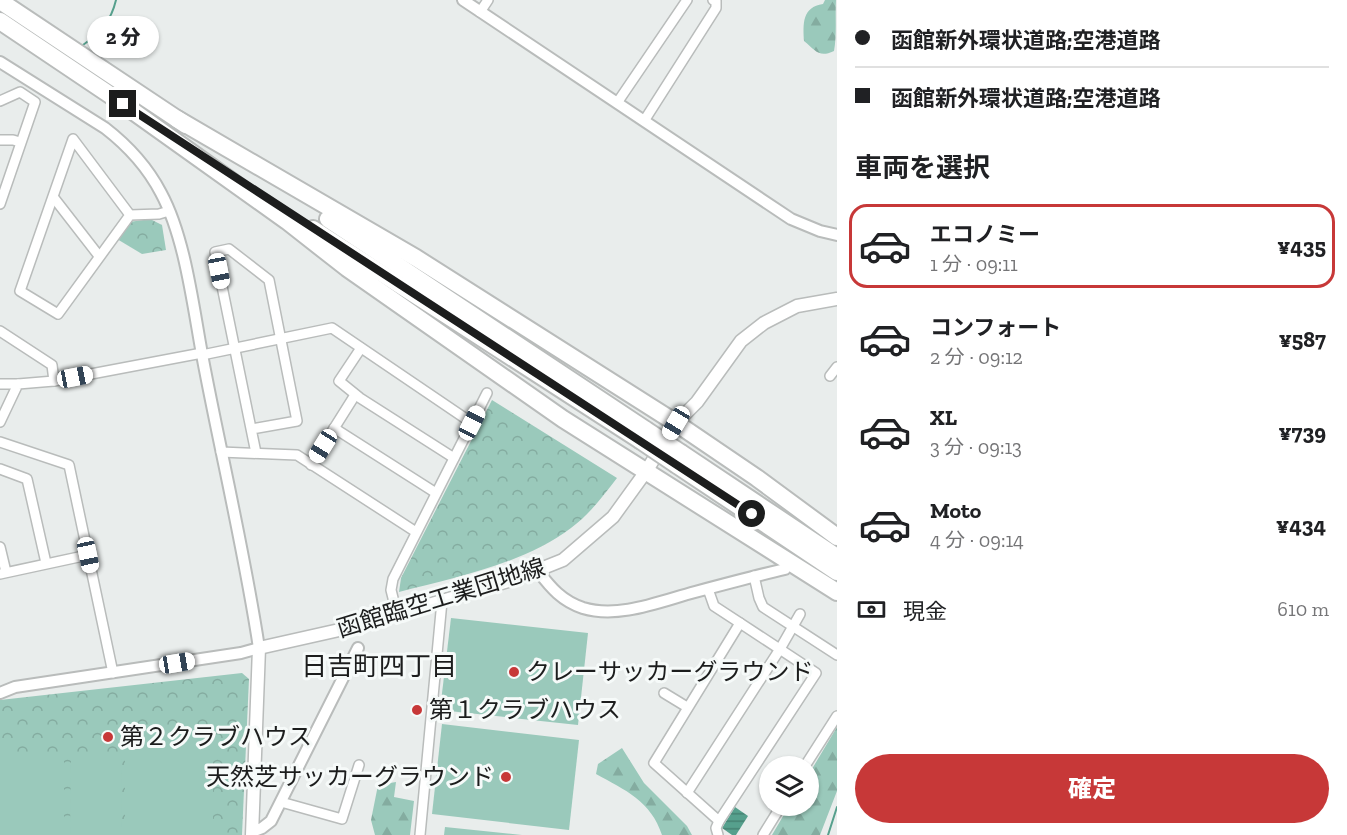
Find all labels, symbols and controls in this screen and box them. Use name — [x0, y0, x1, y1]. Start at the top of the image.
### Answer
callout: 2 分 — [87, 17, 159, 59]
text: 2 分 — [106, 25, 140, 49]
text: 函館新外環状道路;空港道路 — [891, 27, 1160, 54]
text: 函館新外環状道路;空港道路 — [891, 85, 1160, 112]
route end — [109, 90, 136, 117]
text: 車両を選択 — [855, 152, 990, 184]
icon: car — [858, 219, 912, 273]
text: エコノミー — [930, 221, 1040, 248]
text: ¥435 — [1277, 233, 1326, 260]
car — [207, 252, 231, 290]
text: 1 分 · 09:11 — [930, 252, 1018, 276]
icon: car — [858, 312, 912, 366]
text: コンフォート — [930, 314, 1061, 341]
text: ¥587 — [1279, 326, 1326, 353]
text: 2 分 · 09:12 — [930, 345, 1023, 369]
car — [56, 365, 94, 389]
car — [456, 403, 488, 443]
car — [659, 403, 693, 443]
text: XL — [930, 404, 957, 431]
icon: car — [858, 405, 912, 459]
text: ¥739 — [1279, 419, 1326, 446]
car — [306, 426, 340, 466]
text: 3 分 · 09:13 — [930, 435, 1022, 459]
text: Moto — [930, 497, 981, 524]
icon: car — [858, 498, 912, 552]
route start — [738, 500, 765, 527]
text: ¥434 — [1276, 512, 1326, 539]
text: 4 分 · 09:14 — [930, 528, 1024, 552]
car — [75, 536, 101, 574]
street label: 函館臨空工業団地線 — [333, 552, 548, 643]
icon: cash — [855, 593, 888, 626]
text: 610 m — [1277, 597, 1329, 621]
text: 現金 — [903, 598, 947, 625]
district label: 日吉町四丁目 — [301, 650, 457, 682]
car — [158, 651, 196, 675]
place label: クレーサッカーグラウンド — [526, 657, 814, 686]
marker: クレーサッカーグラウンド — [507, 665, 521, 679]
place label: 第１クラブハウス — [429, 695, 621, 724]
marker: 第１クラブハウス — [410, 703, 424, 717]
place label: 第２クラブハウス — [120, 722, 312, 751]
marker: 第２クラブハウス — [101, 730, 115, 744]
button: 確定 — [855, 754, 1329, 823]
map controls — [759, 756, 819, 816]
button: layers — [759, 756, 819, 816]
place label: 天然芝サッカーグラウンド — [206, 762, 494, 791]
marker: 天然芝サッカーグラウンド — [499, 770, 513, 784]

